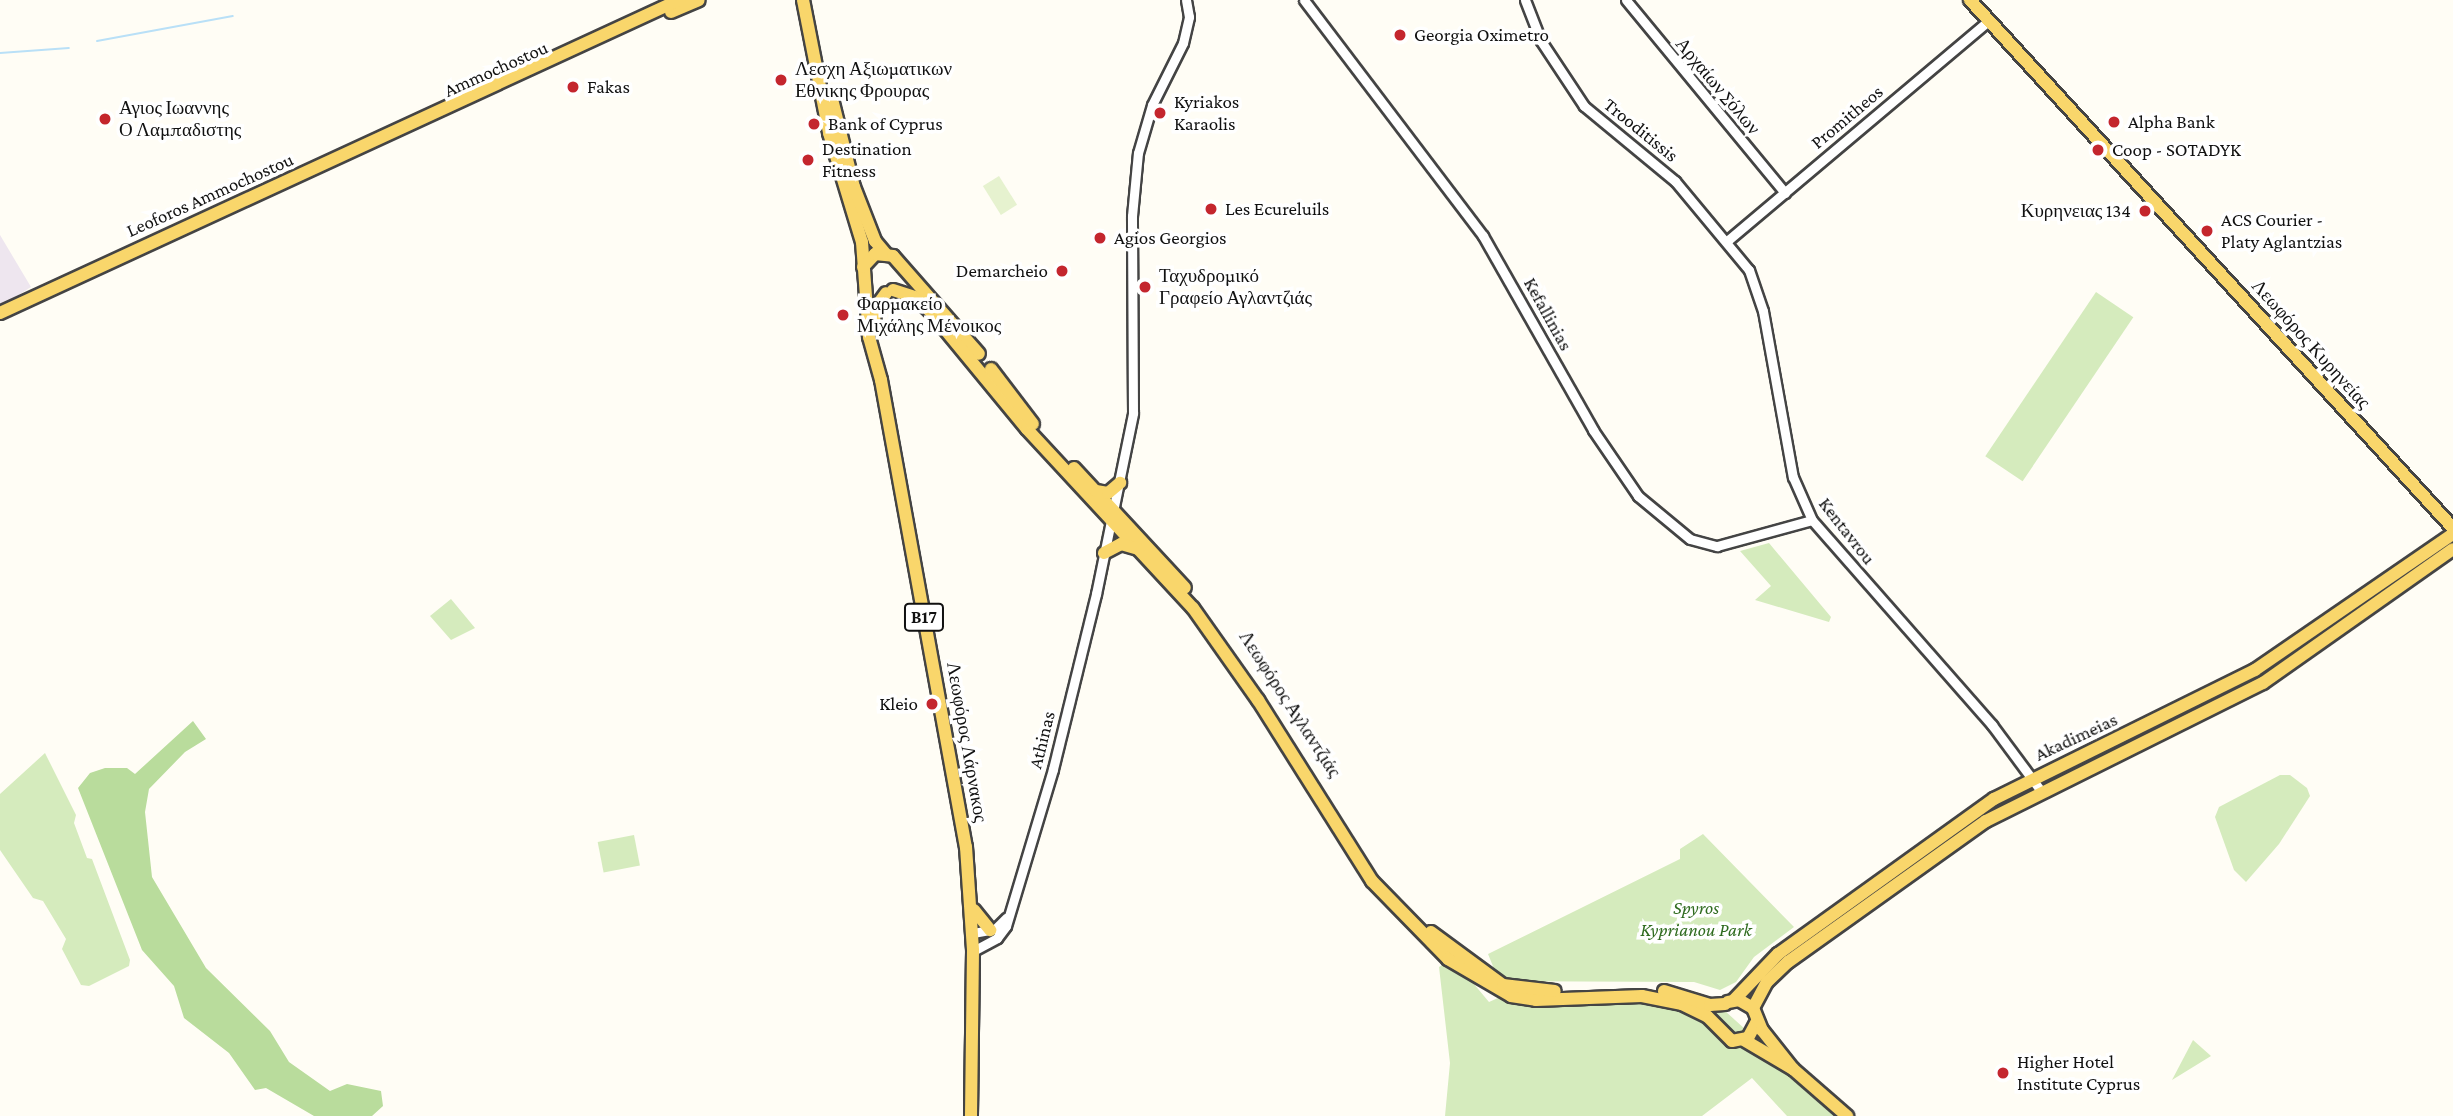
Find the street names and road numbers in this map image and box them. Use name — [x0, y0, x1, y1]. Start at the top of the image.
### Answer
street label: Αρχαίων Σόλων — [1671, 33, 1765, 139]
street label: Ammochostou — [441, 36, 551, 102]
street label: Promitheos — [1806, 80, 1888, 154]
street label: Trooditissis — [1599, 93, 1683, 167]
street label: Leoforos Ammochostou — [123, 148, 297, 242]
street label: Kefallinias — [1519, 274, 1577, 354]
street label: Λεωφόρος Κυρηνείας — [2247, 275, 2375, 413]
street label: Kentavrou — [1814, 493, 1880, 569]
road number: B17 — [903, 602, 945, 632]
street label: Λεωφόρος Αγλαντζιάς — [1234, 626, 1346, 782]
street label: Λεωφόρος Λάρνακος — [942, 660, 992, 824]
street label: Akadimeias — [2031, 708, 2121, 766]
street label: Athinas — [1024, 709, 1060, 771]

